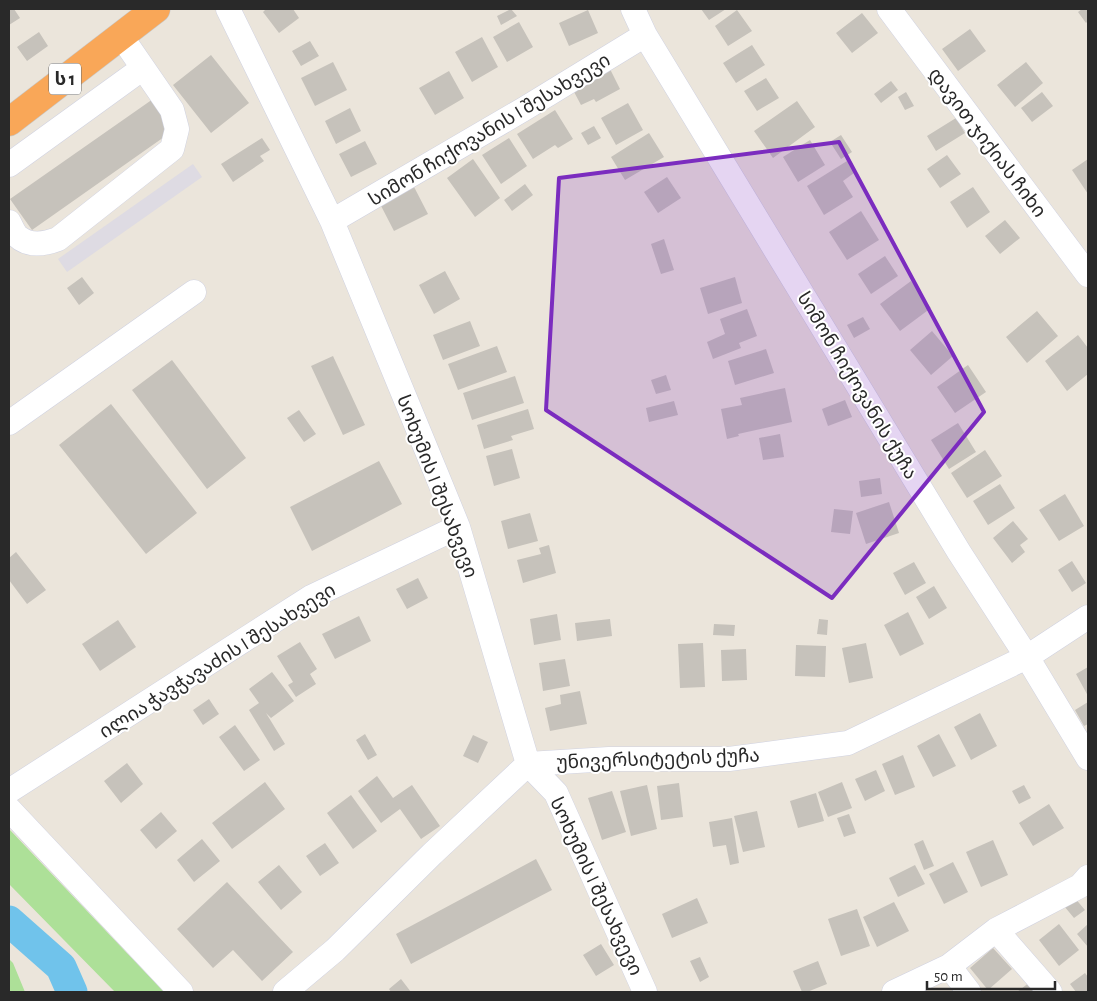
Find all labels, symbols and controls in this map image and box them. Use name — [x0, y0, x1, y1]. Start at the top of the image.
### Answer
street label: სიმონ ჩიქოვანის I შესახვევი — [366, 51, 614, 211]
road number: ს 1 — [49, 64, 81, 95]
street label: დავით ჯიქიას ჩიხი — [923, 65, 1049, 222]
street label: სიმონ ჩიქოვანის ქუჩა — [792, 289, 920, 483]
street label: სოხუმის I შესახვევი — [392, 393, 480, 581]
street label: ილია ჭავჭავაძის I შესახვევი — [96, 581, 340, 744]
street label: უნივერსიტეტის ქუჩა — [556, 745, 760, 774]
street label: სოხუმის I შესახვევი — [545, 795, 645, 979]
scale bar — [927, 958, 1054, 990]
text: 50 m — [934, 969, 963, 984]

